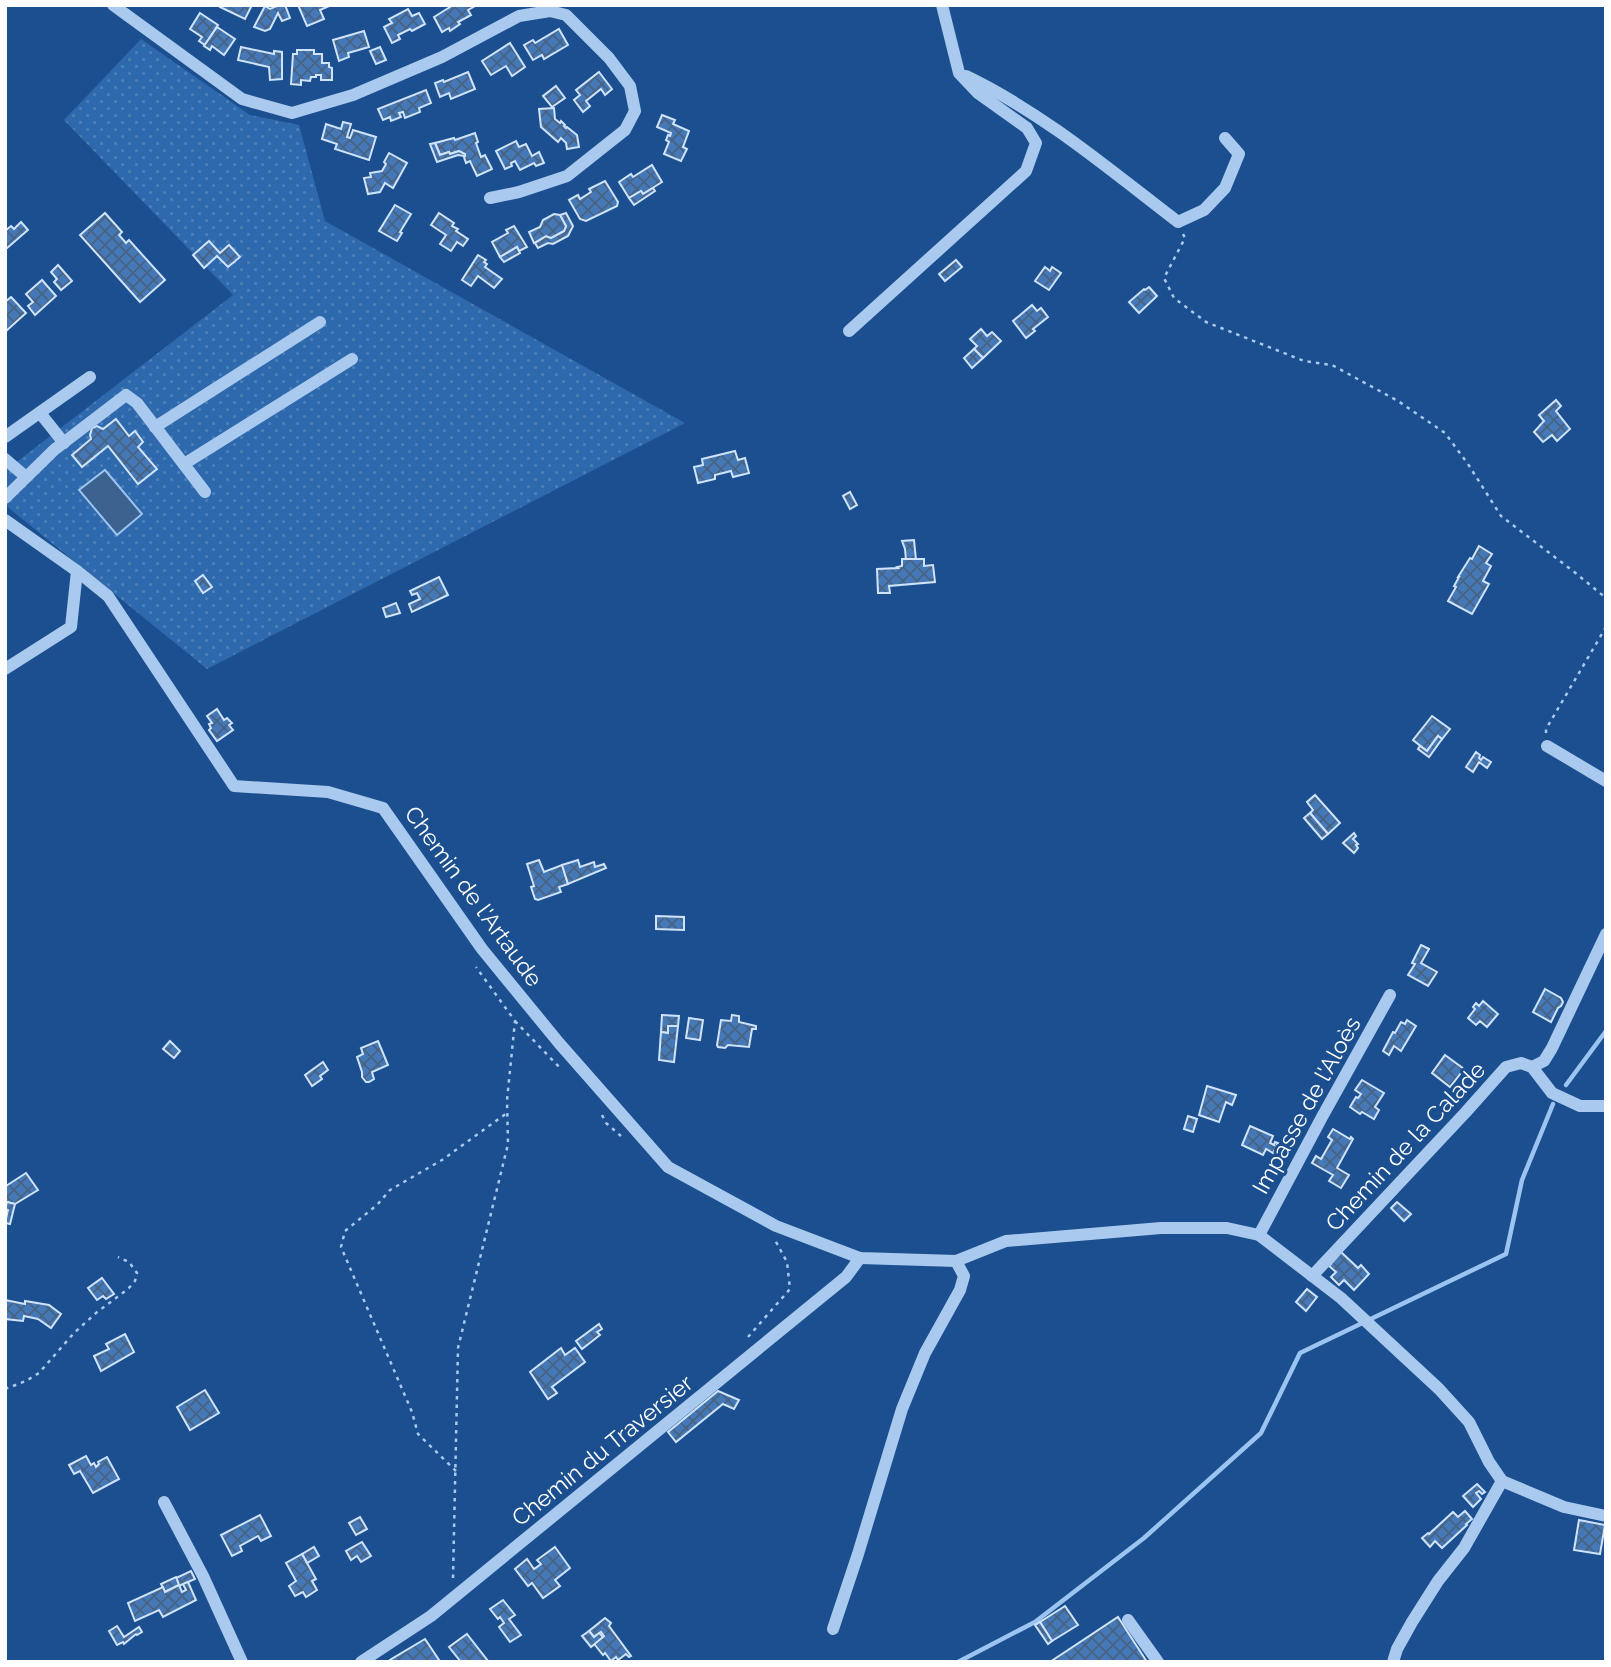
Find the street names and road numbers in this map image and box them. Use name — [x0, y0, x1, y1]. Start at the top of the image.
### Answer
street label: Chemin de l'Artaude — [400, 801, 548, 991]
street label: Impasse de l'Aloès — [1246, 1012, 1366, 1198]
street label: Chemin de la Calade — [1320, 1056, 1490, 1236]
street label: Chemin du Traversier — [506, 1369, 698, 1531]

